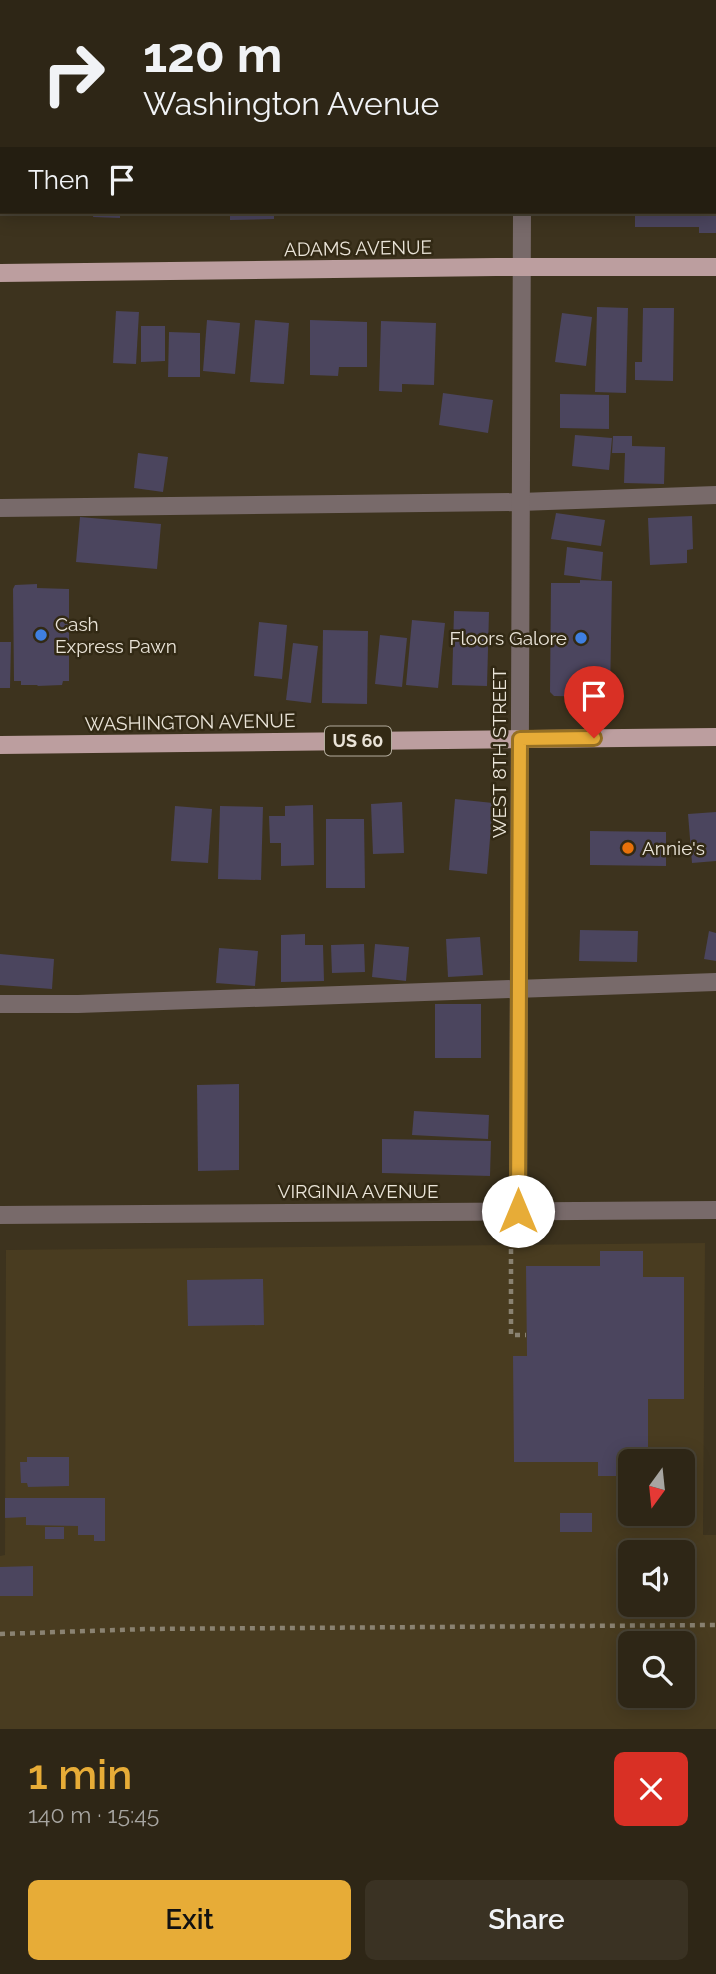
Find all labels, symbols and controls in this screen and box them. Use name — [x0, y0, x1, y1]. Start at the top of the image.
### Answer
text: 120 m — [143, 26, 282, 83]
icon: right — [28, 28, 119, 119]
text: Washington Avenue — [143, 85, 439, 122]
icon: arrive — [103, 161, 141, 199]
text: Then — [28, 165, 89, 195]
street label: ADAMS AVENUE — [284, 236, 432, 260]
place label: Cash Express Pawn — [55, 613, 177, 657]
marker: Cash Express Pawn — [33, 627, 49, 643]
place label: Floors Galore — [449, 627, 567, 649]
marker: Floors Galore — [573, 630, 589, 646]
pin — [564, 666, 624, 738]
street label: WEST 8TH STREET — [488, 667, 510, 838]
icon: arrive — [575, 677, 613, 715]
street label: WASHINGTON AVENUE — [84, 709, 296, 735]
road number: US 60 — [325, 726, 391, 756]
place label: Annie's — [642, 837, 705, 859]
marker: Annie's — [620, 840, 636, 856]
position arrow — [481, 1174, 555, 1248]
street label: VIRGINIA AVENUE — [277, 1180, 439, 1202]
north arrow — [618, 1449, 695, 1526]
map controls — [618, 1449, 695, 1708]
button: sound — [618, 1540, 695, 1617]
button: search — [618, 1631, 695, 1708]
text: 1 min — [28, 1750, 132, 1799]
button: close — [614, 1752, 688, 1826]
text: 140 m · 15:45 — [28, 1801, 159, 1828]
button: Exit — [28, 1880, 351, 1960]
button: Share — [365, 1880, 688, 1960]

